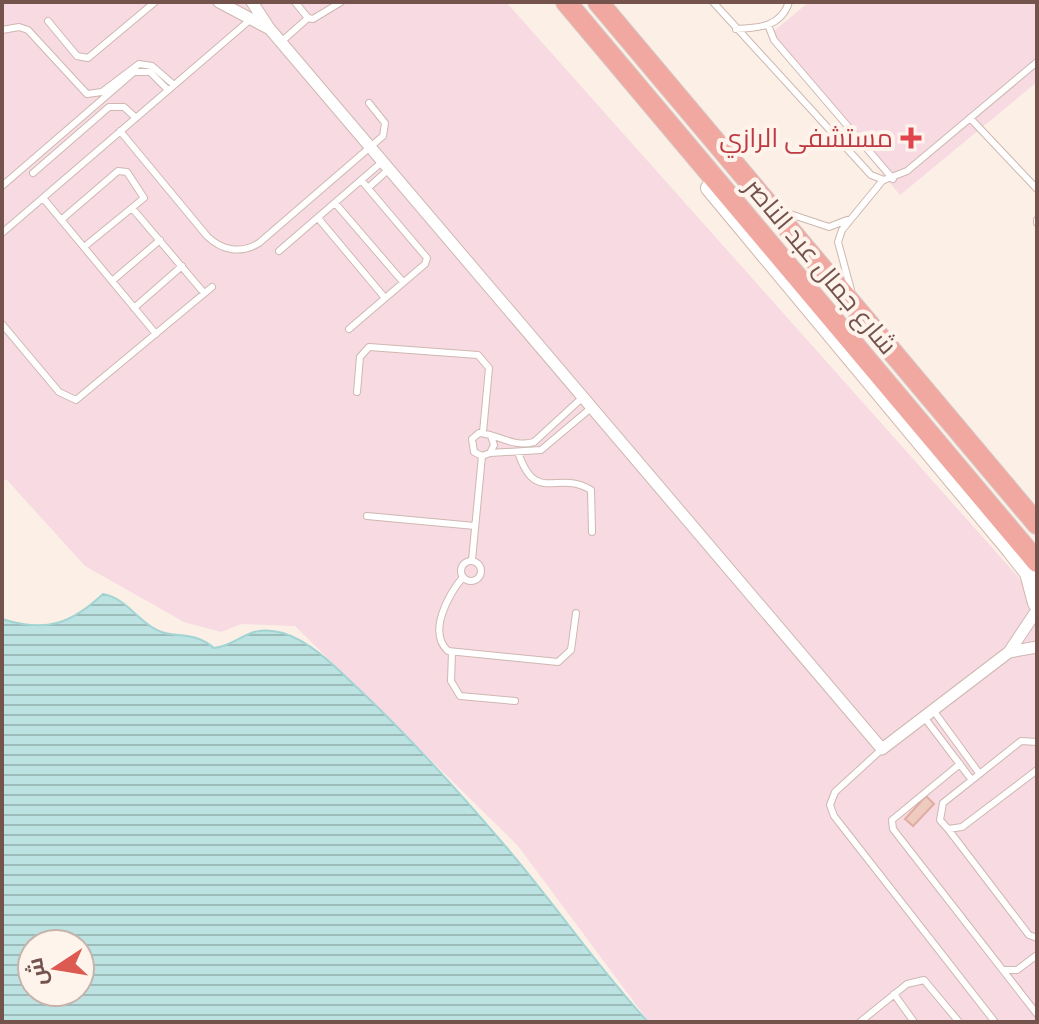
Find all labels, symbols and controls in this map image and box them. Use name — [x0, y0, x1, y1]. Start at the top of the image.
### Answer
place label: مستشفى الرازي — [719, 124, 893, 158]
marker: مستشفى الرازي — [900, 127, 922, 149]
street label: شارع جمال عبد الناصر — [734, 171, 903, 363]
north arrow — [16, 928, 96, 1008]
text: ش — [23, 955, 55, 988]

